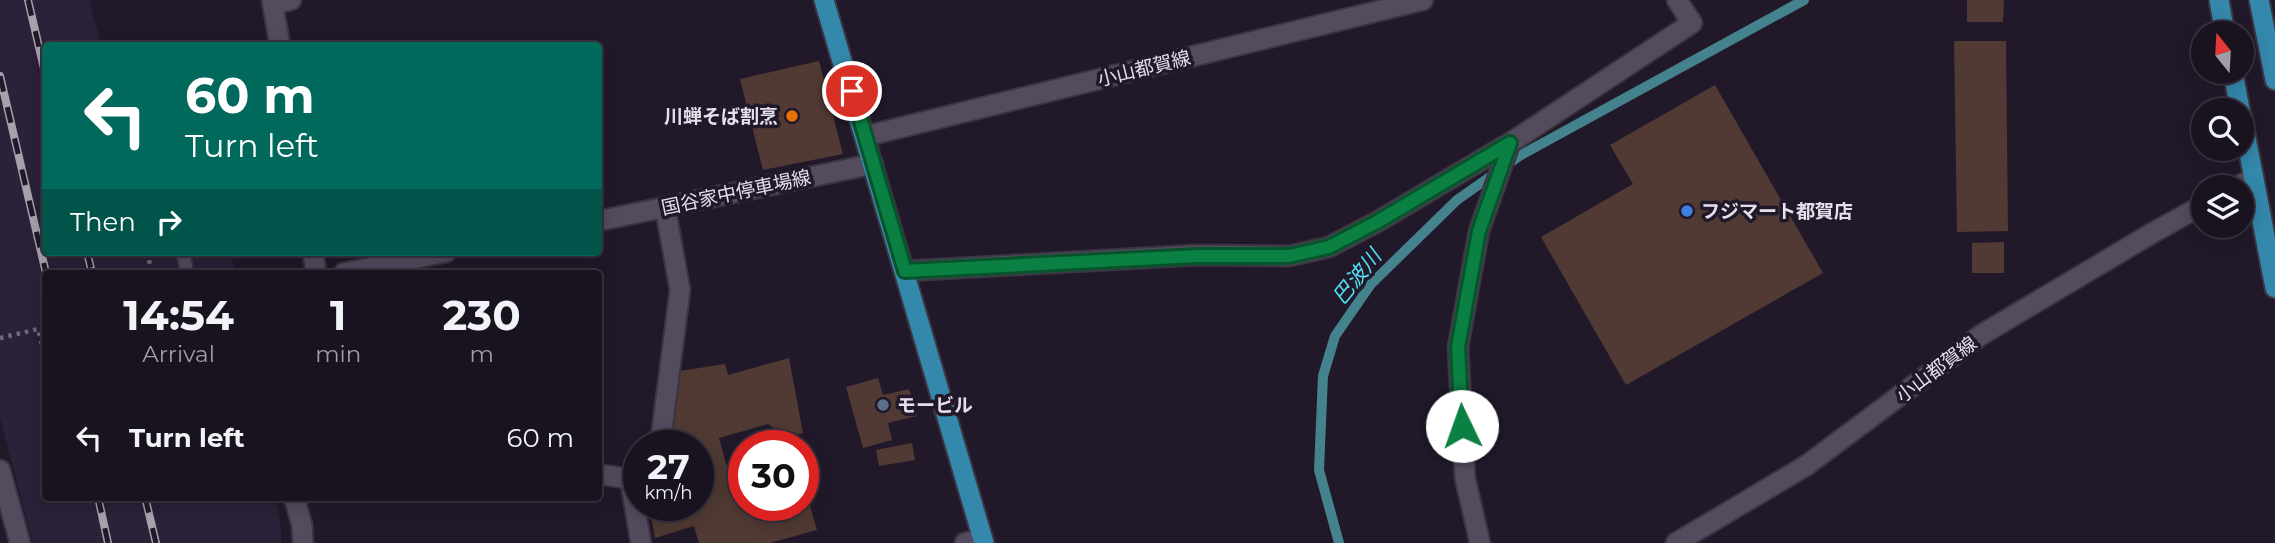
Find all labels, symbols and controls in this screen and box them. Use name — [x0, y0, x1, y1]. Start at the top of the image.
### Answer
north arrow — [2191, 21, 2254, 84]
map controls — [2191, 21, 2254, 238]
street label: 小山都賀線 — [1095, 46, 1193, 91]
pin — [822, 61, 882, 121]
text: 60 m — [185, 66, 315, 125]
icon: left — [70, 70, 161, 161]
icon: arrive — [833, 72, 871, 110]
button: search — [2191, 98, 2254, 161]
place label: 川蝉そば割烹 — [664, 105, 778, 128]
marker: 川蝉そば割烹 — [784, 108, 800, 124]
text: Turn left — [185, 126, 319, 165]
street label: 国谷家中停車場線 — [659, 165, 813, 220]
button: layers — [2191, 175, 2254, 238]
place label: フジマート都賀店 — [1701, 200, 1853, 223]
icon: right — [150, 203, 188, 241]
marker: フジマート都賀店 — [1679, 203, 1695, 219]
text: Then — [70, 206, 136, 238]
water label: 巴波川 — [1327, 243, 1387, 309]
text: 14:54 — [123, 289, 234, 341]
text: 1 — [330, 289, 346, 341]
text: 230 — [443, 289, 521, 341]
street label: 小山都賀線 — [1891, 332, 1981, 407]
text: Arrival — [142, 340, 215, 368]
text: min — [315, 340, 361, 368]
text: m — [469, 340, 494, 368]
position arrow — [1425, 389, 1499, 463]
place label: モービル — [897, 394, 973, 417]
marker: モービル — [875, 397, 891, 413]
icon: left — [70, 419, 108, 457]
text: Turn left — [129, 422, 245, 454]
text: 60 m — [507, 422, 574, 454]
speed limit sign: 30 — [728, 430, 819, 521]
text: 27 — [647, 445, 690, 488]
text: km/h — [644, 482, 693, 504]

